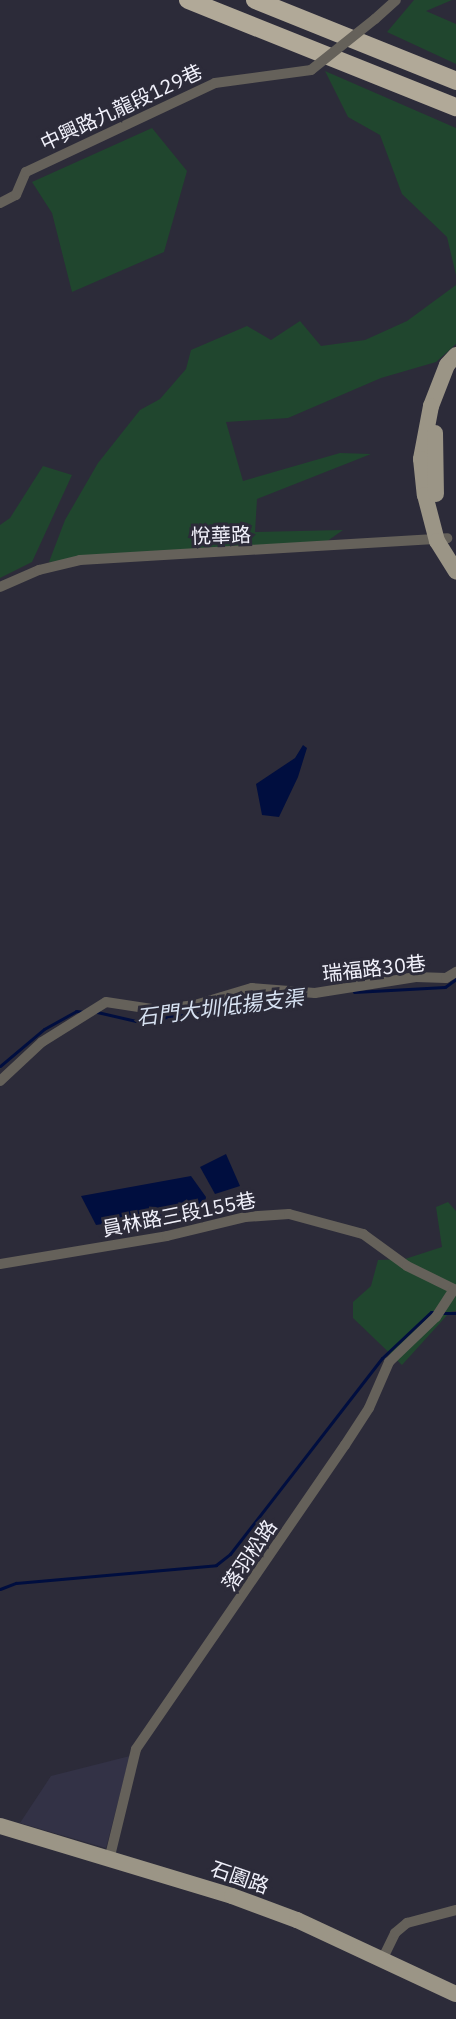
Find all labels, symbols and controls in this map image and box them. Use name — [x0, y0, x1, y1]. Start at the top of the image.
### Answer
street label: 中興路九龍段129巷 — [36, 59, 206, 155]
street label: 悅華路 — [191, 522, 251, 548]
street label: 瑞福路30巷 — [321, 951, 427, 985]
water label: 石門大圳低揚支渠 — [135, 984, 305, 1030]
street label: 員林路三段155巷 — [100, 1187, 258, 1241]
street label: 落羽松路 — [217, 1515, 281, 1595]
street label: 石園路 — [208, 1856, 272, 1898]

